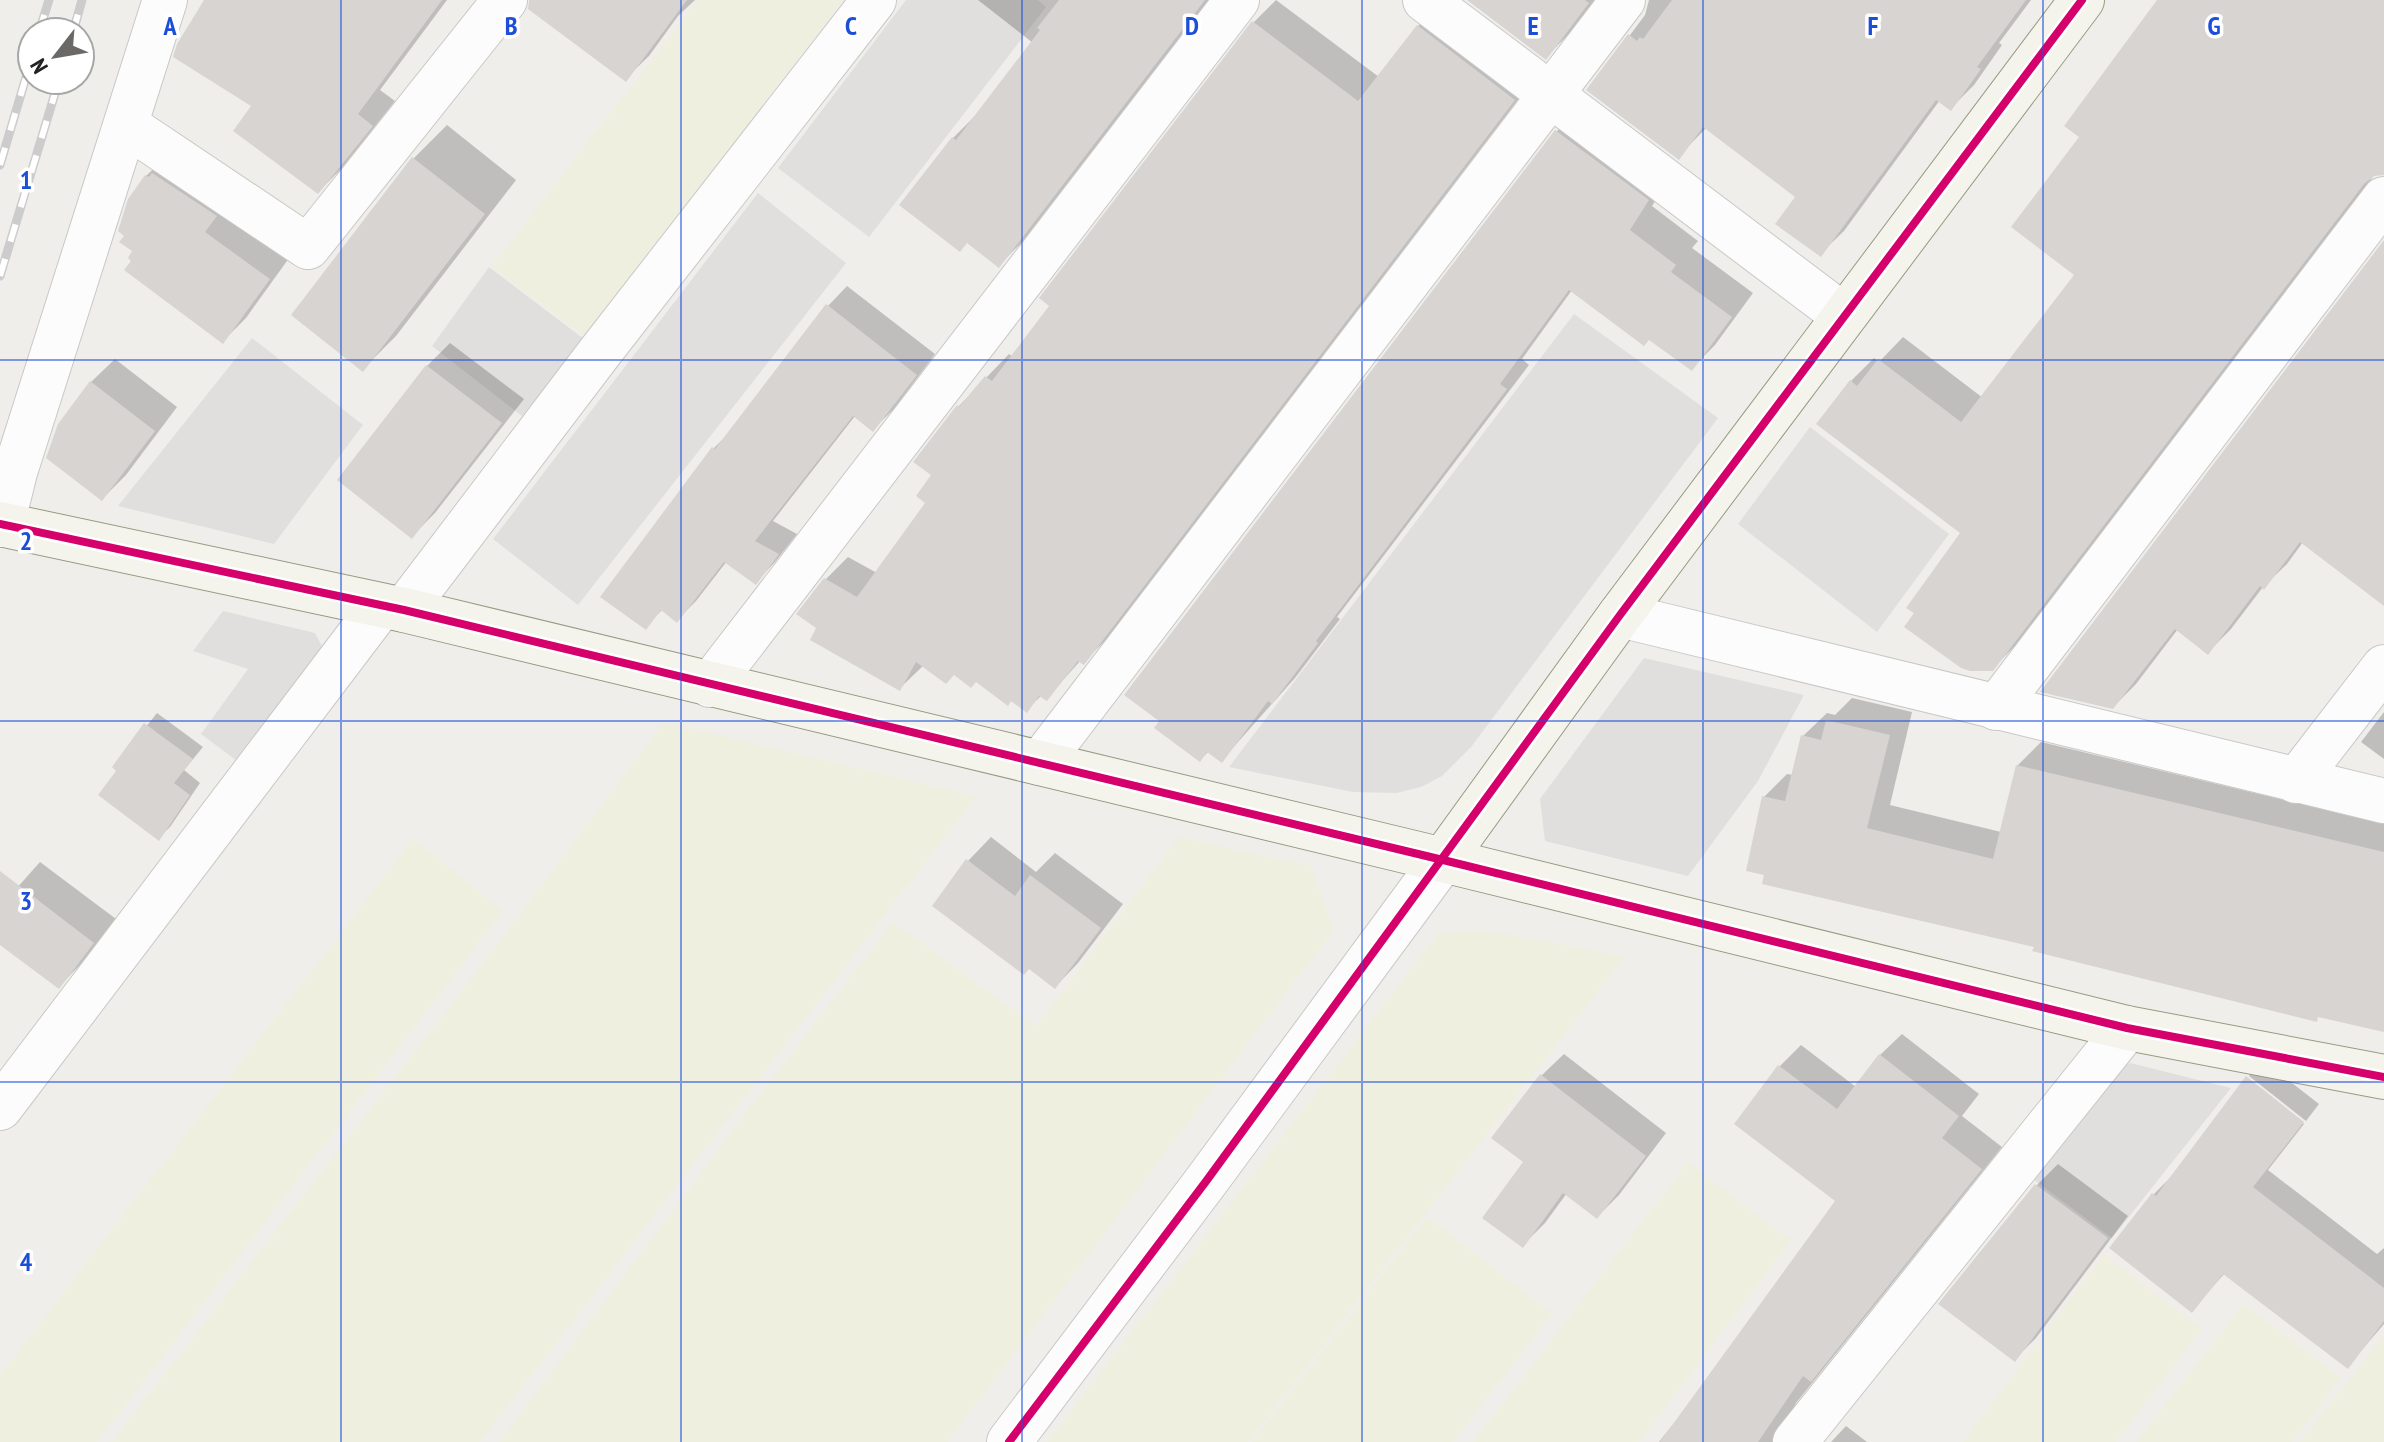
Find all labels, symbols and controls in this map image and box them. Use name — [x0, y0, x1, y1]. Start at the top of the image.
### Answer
text: A — [162, 9, 177, 42]
text: B — [505, 9, 518, 42]
text: C — [845, 9, 857, 42]
text: D — [1185, 9, 1199, 42]
text: E — [1527, 9, 1539, 42]
text: F — [1868, 9, 1879, 42]
text: G — [2207, 9, 2221, 42]
north arrow — [16, 16, 96, 96]
text: N — [24, 54, 54, 79]
text: 1 — [20, 163, 32, 196]
text: 2 — [20, 524, 32, 557]
text: 3 — [20, 884, 32, 917]
text: 4 — [20, 1245, 33, 1278]

